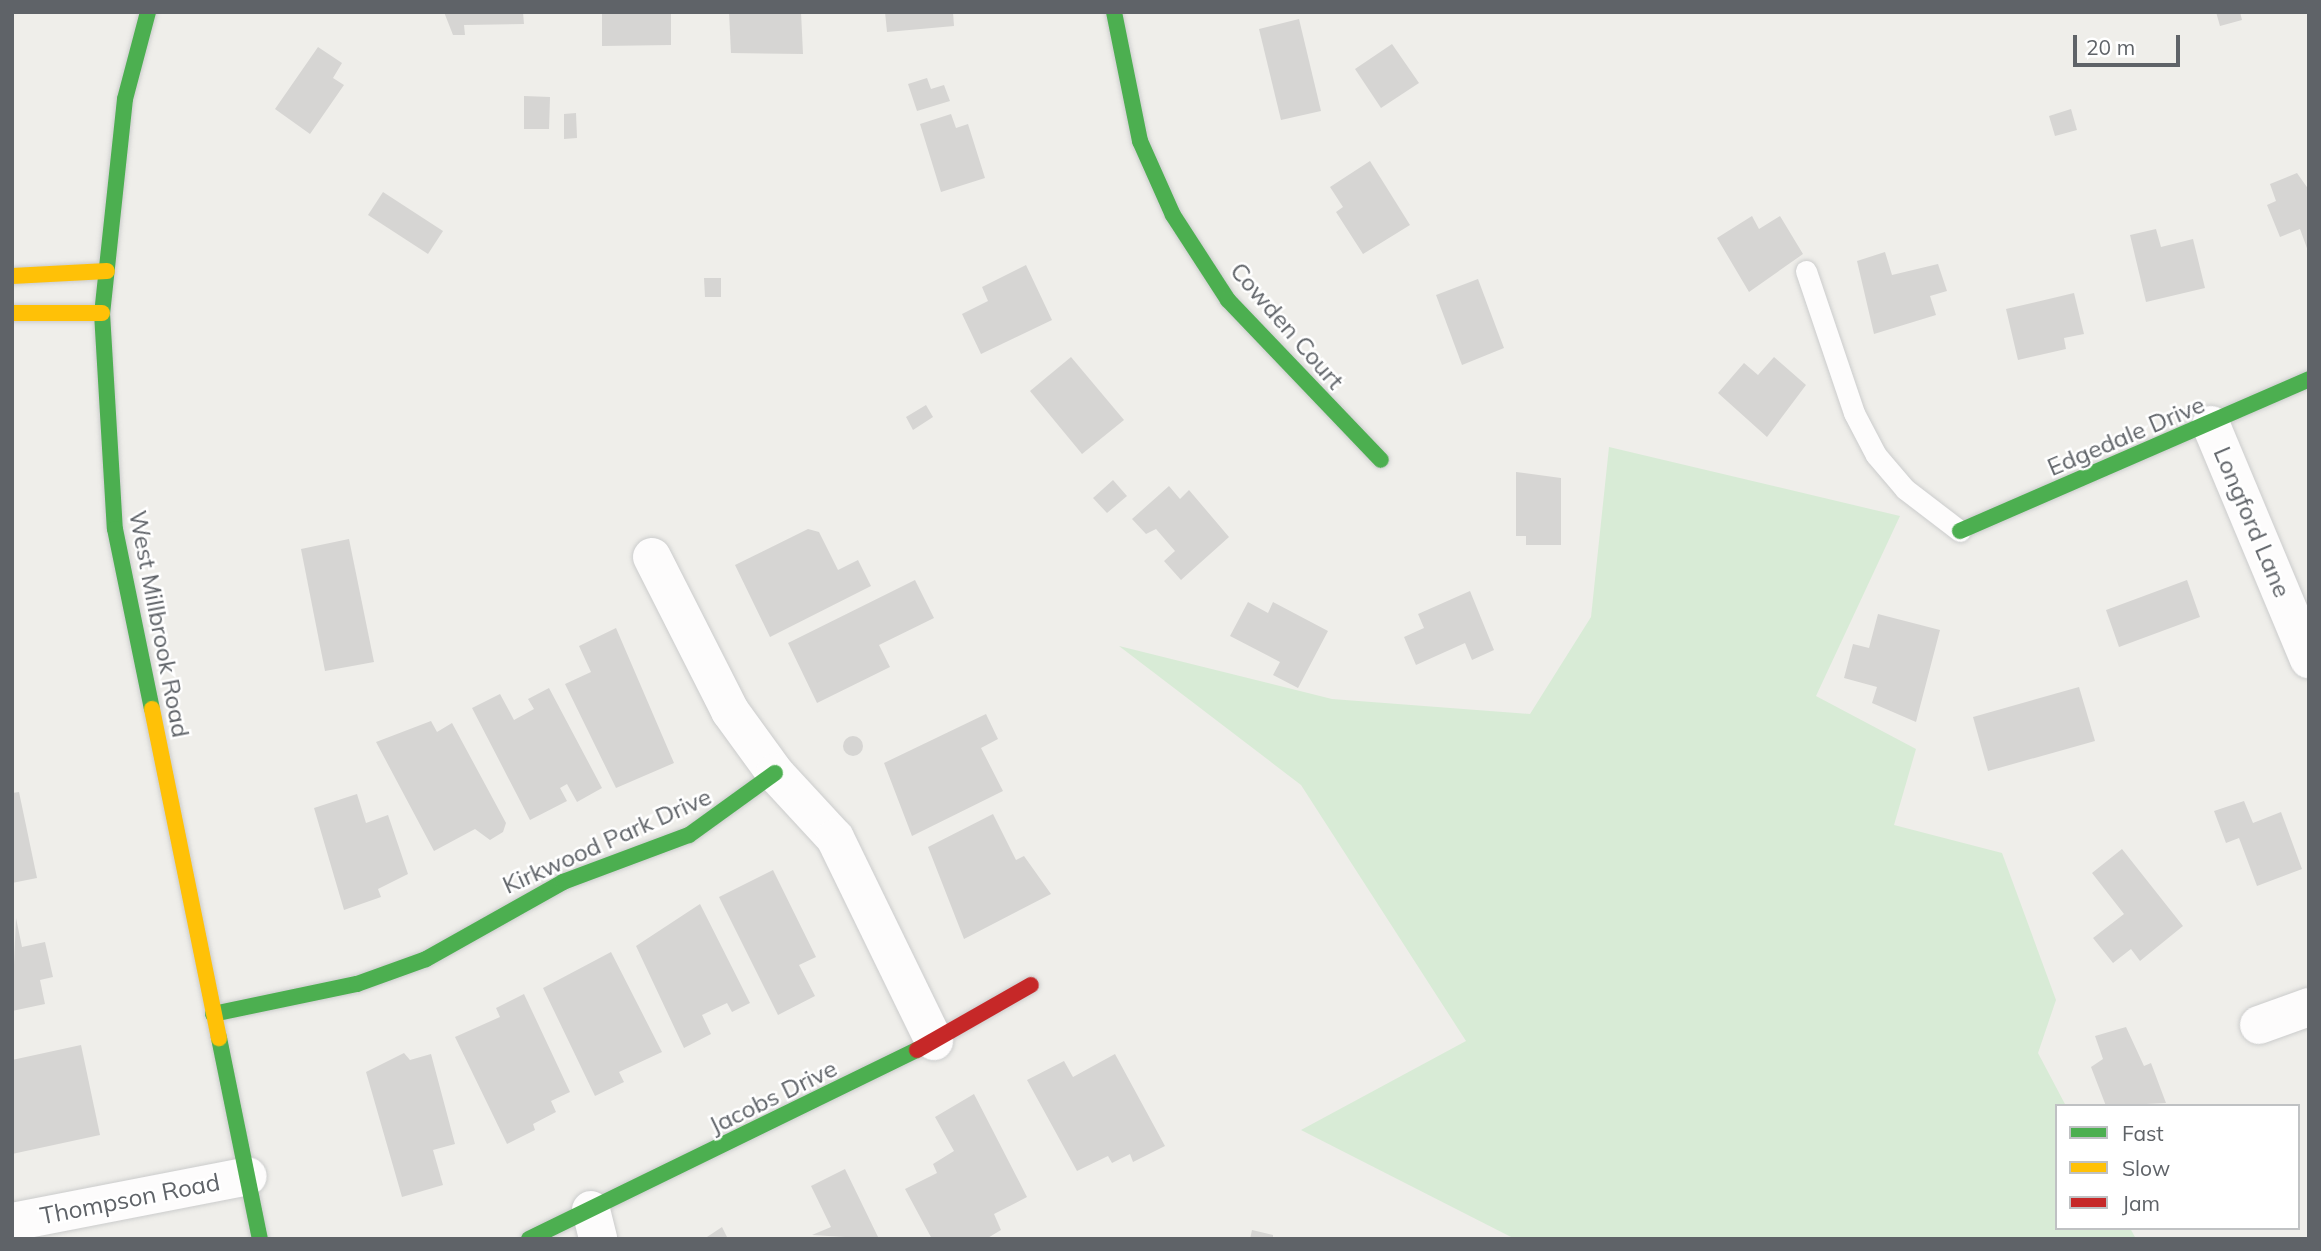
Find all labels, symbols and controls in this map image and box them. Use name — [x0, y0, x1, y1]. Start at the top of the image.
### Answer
scale bar — [2076, 21, 2183, 65]
text: 20 m — [2086, 34, 2135, 60]
street label: Cowden Court — [1224, 257, 1350, 395]
street label: Edgedale Drive — [2043, 390, 2209, 482]
street label: Longford Lane — [2207, 443, 2297, 601]
street label: West Millbrook Road — [123, 508, 195, 740]
street label: Kirkwood Park Drive — [498, 782, 716, 900]
street label: Jacobs Drive — [705, 1054, 841, 1140]
legend — [2055, 1104, 2300, 1230]
text: Fast — [2122, 1120, 2164, 1146]
text: Slow — [2122, 1155, 2170, 1181]
street label: Thompson Road — [38, 1167, 222, 1231]
text: Jam — [2122, 1190, 2160, 1216]

